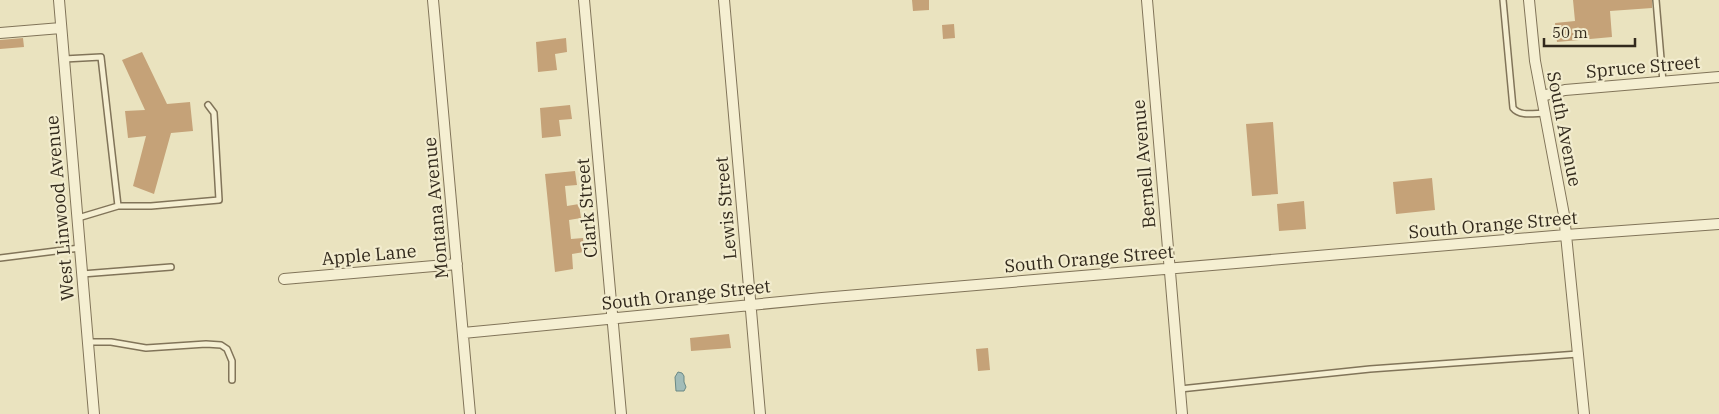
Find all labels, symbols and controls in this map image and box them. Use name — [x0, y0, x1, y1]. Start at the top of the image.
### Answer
scale bar — [1544, 15, 1635, 47]
text: 50 m — [1552, 23, 1588, 42]
street label: Spruce Street — [1585, 50, 1701, 83]
street label: South Avenue — [1542, 69, 1587, 188]
street label: Bernell Avenue — [1126, 99, 1161, 229]
street label: West Linwood Avenue — [40, 114, 79, 302]
street label: Montana Avenue — [418, 136, 453, 280]
street label: Lewis Street — [710, 155, 741, 261]
street label: Clark Street — [571, 157, 602, 259]
street label: South Orange Street — [1407, 206, 1579, 243]
street label: Apple Lane — [321, 239, 417, 270]
street label: South Orange Street — [1003, 240, 1175, 277]
street label: South Orange Street — [600, 274, 772, 315]

